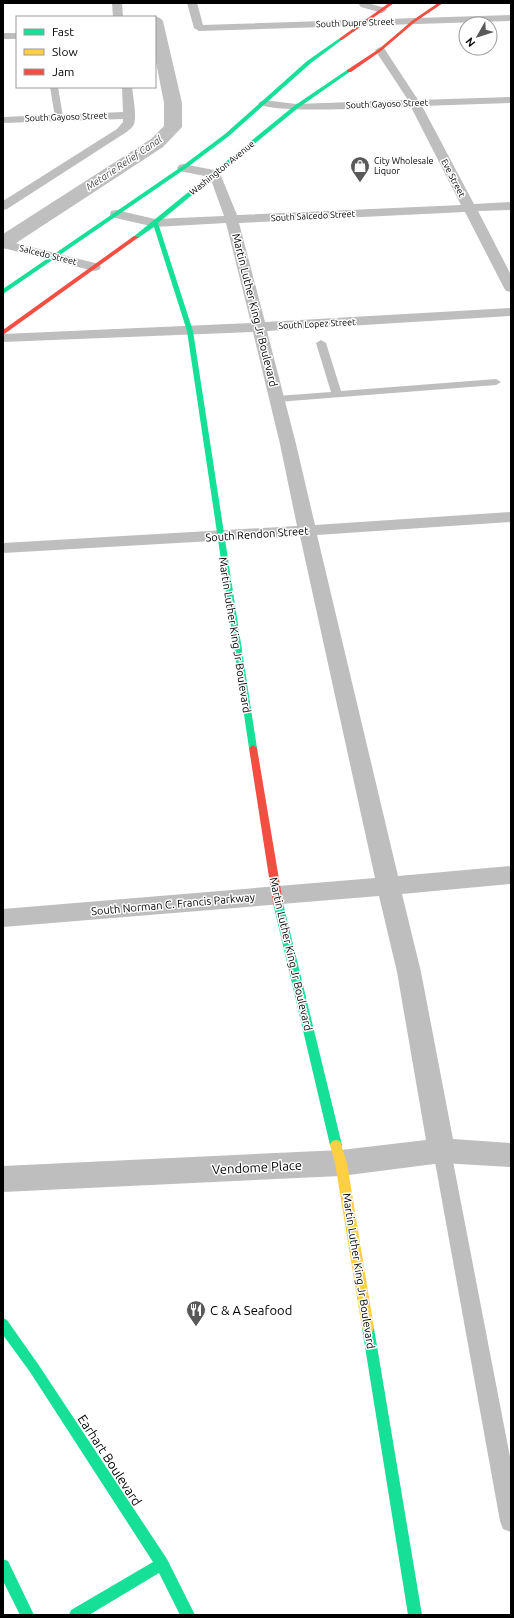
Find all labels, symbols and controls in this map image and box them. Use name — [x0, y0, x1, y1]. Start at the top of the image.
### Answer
legend — [16, 16, 156, 88]
north arrow — [458, 16, 498, 56]
street label: South Dupre Street — [316, 17, 395, 29]
text: Fast — [52, 25, 74, 38]
text: N — [463, 35, 477, 49]
text: Slow — [52, 45, 78, 58]
text: Jam — [52, 65, 74, 78]
street label: South Gayoso Street — [346, 98, 429, 110]
street label: South Gayoso Street — [25, 111, 108, 123]
water label: Metarie Relief Canal — [84, 133, 164, 192]
street label: Washington Avenue — [188, 139, 256, 197]
shop icon: City Wholesale Liquor — [349, 155, 371, 183]
place label: City Wholesale Liquor — [374, 156, 434, 176]
street label: Eve Street — [439, 157, 467, 199]
street label: South Salcedo Street — [271, 209, 356, 223]
street label: Martin Luther King Jr Boulevard — [230, 232, 280, 388]
street label: Salcedo Street — [18, 243, 78, 267]
street label: South Lopez Street — [278, 317, 356, 331]
street label: South Rendon Street — [205, 524, 310, 544]
street label: Martin Luther King Jr Boulevard — [217, 556, 253, 714]
street label: Martin Luther King Jr Boulevard — [267, 876, 315, 1032]
street label: South Norman C. Francis Parkway — [91, 891, 256, 917]
street label: Vendome Place — [212, 1158, 302, 1176]
street label: Martin Luther King Jr Boulevard — [341, 1192, 377, 1350]
restaurant icon: C & A Seafood — [185, 1299, 207, 1327]
place label: C & A Seafood — [210, 1303, 292, 1317]
street label: Earhart Boulevard — [75, 1412, 145, 1508]

